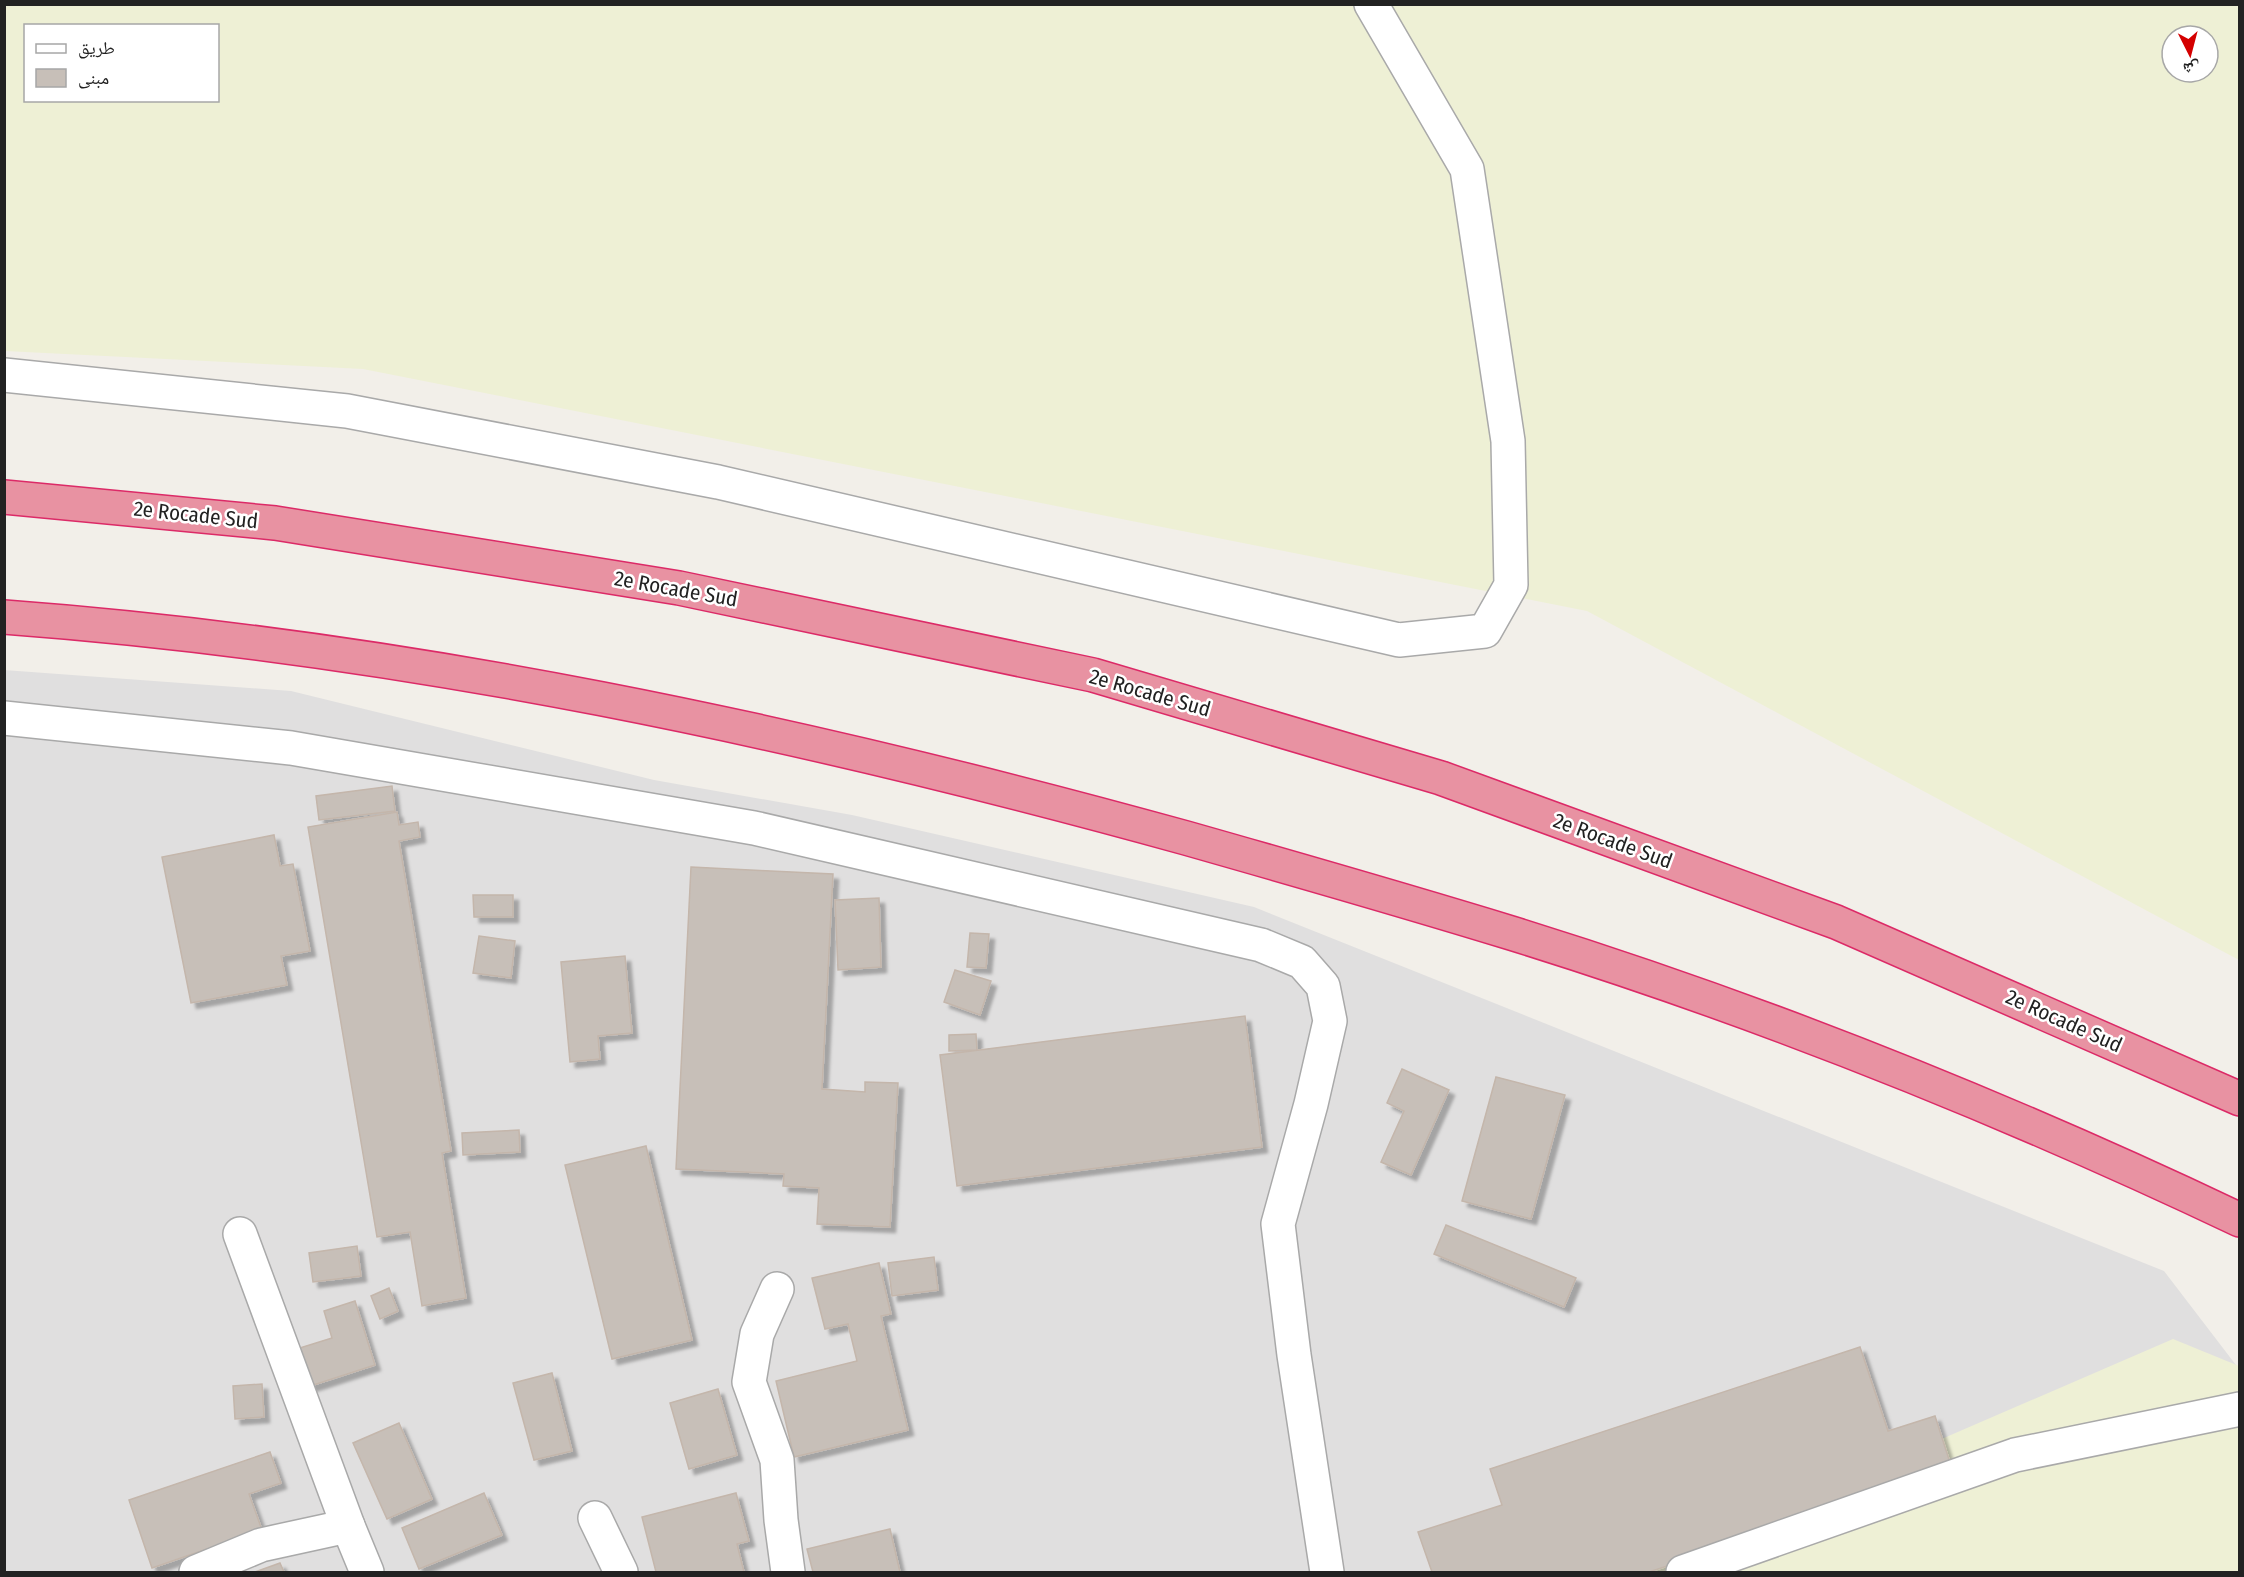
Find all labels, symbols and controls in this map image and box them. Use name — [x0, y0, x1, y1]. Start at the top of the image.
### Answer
legend — [24, 24, 219, 102]
north arrow — [2160, 24, 2220, 84]
text: طريق — [78, 37, 115, 59]
text: ش — [2182, 58, 2201, 79]
text: مبنى — [78, 67, 109, 89]
street label: 2e Rocade Sud — [133, 496, 259, 534]
street label: 2e Rocade Sud — [612, 565, 740, 613]
street label: 2e Rocade Sud — [1087, 663, 1213, 723]
street label: 2e Rocade Sud — [1550, 807, 1676, 875]
street label: 2e Rocade Sud — [2002, 984, 2126, 1058]

